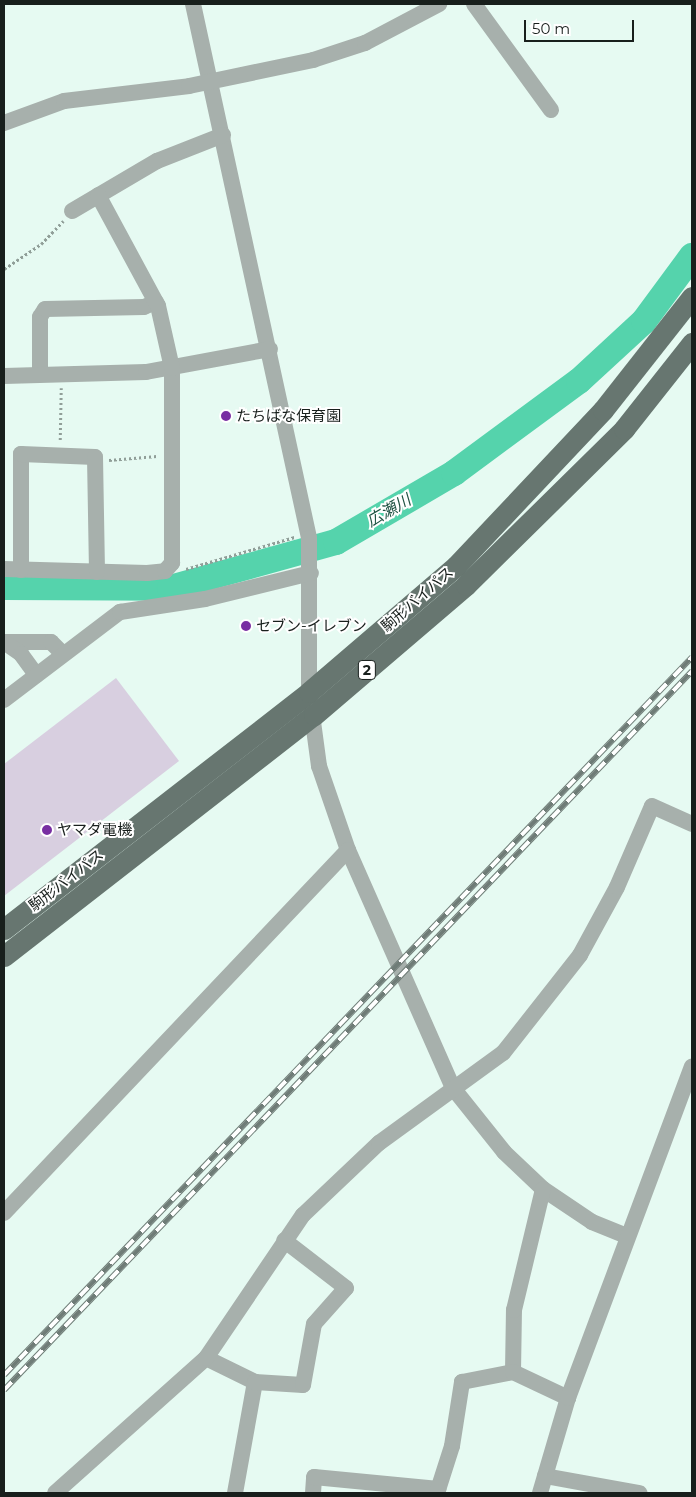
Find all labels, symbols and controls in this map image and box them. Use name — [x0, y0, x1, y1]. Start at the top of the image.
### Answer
scale bar — [526, 10, 636, 42]
text: 50 m — [532, 19, 570, 38]
place label: たちばな保育園 — [236, 407, 341, 425]
marker: たちばな保育園 — [220, 410, 232, 422]
water label: 広瀬川 — [363, 491, 415, 531]
street label: 駒形バイパス — [377, 563, 457, 635]
place label: セブン-イレブン — [256, 617, 367, 635]
marker: セブン-イレブン — [240, 620, 252, 632]
road number: 2 — [357, 658, 377, 682]
place label: ヤマダ電機 — [57, 821, 132, 839]
marker: ヤマダ電機 — [41, 824, 53, 836]
street label: 駒形バイパス — [25, 845, 107, 915]

